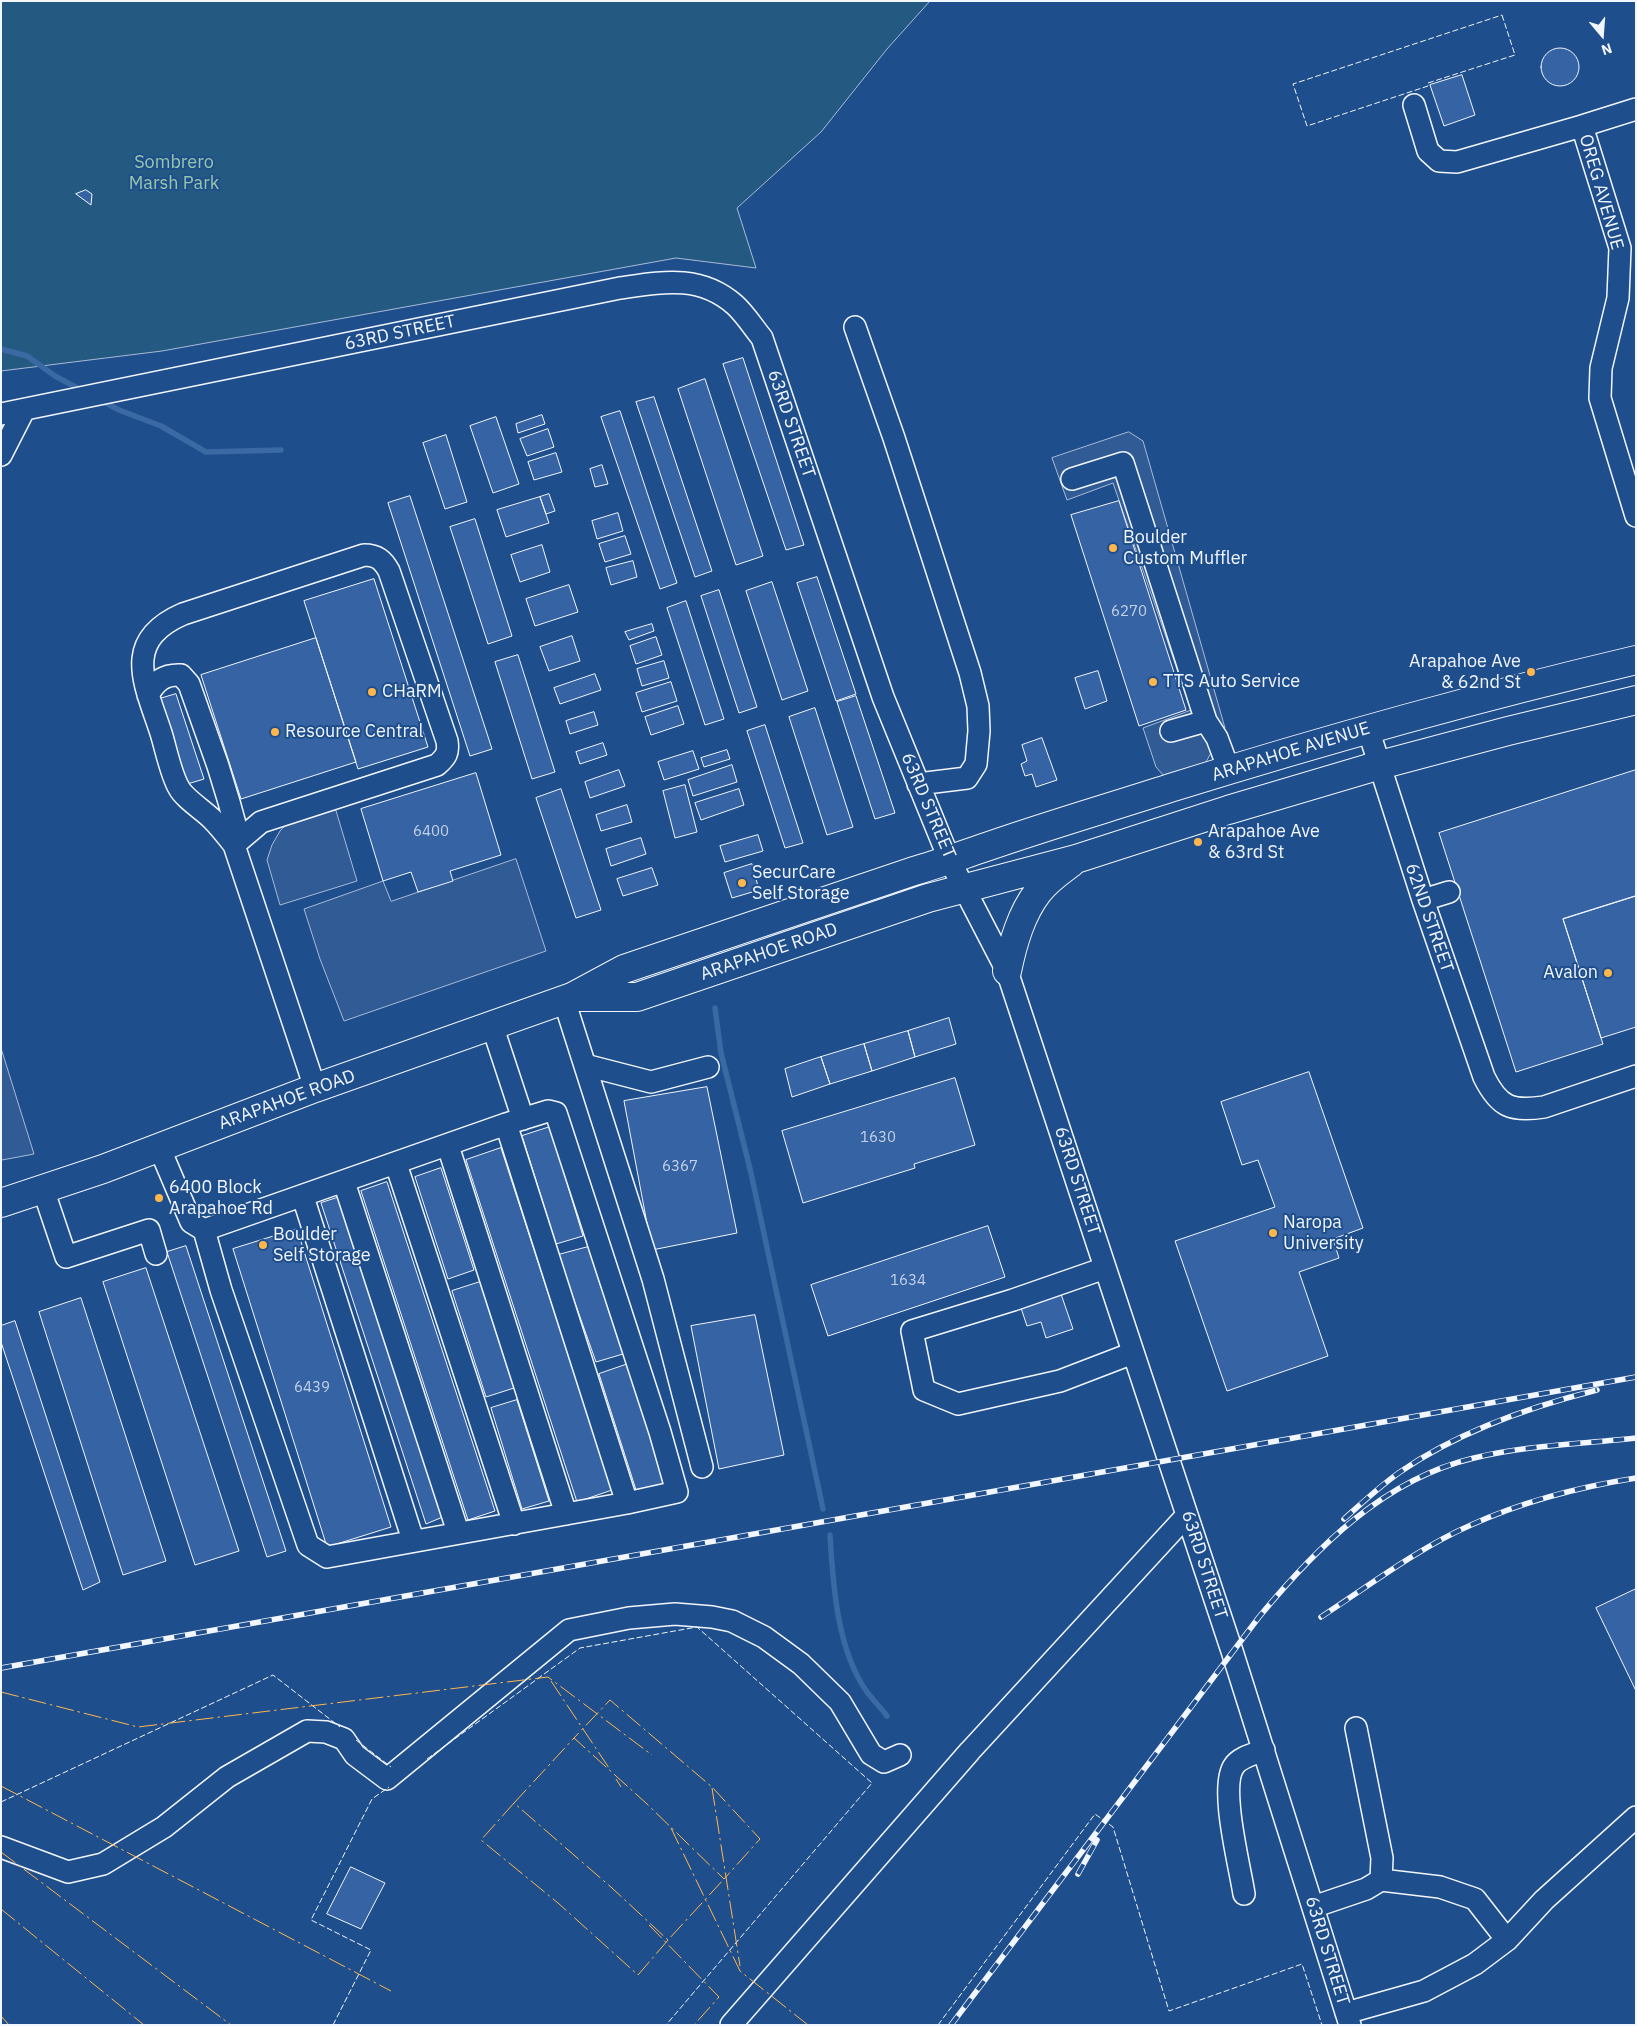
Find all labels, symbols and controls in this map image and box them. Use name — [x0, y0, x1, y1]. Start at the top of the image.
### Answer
north arrow — [1577, 10, 1627, 60]
text: N — [1599, 39, 1614, 59]
street label: OREG AVENUE — [1574, 132, 1628, 252]
park label: Sombrero Marsh Park — [129, 152, 219, 194]
street label: 63RD STREET — [343, 311, 457, 355]
street label: 63RD STREET — [762, 367, 820, 481]
place label: Boulder Custom Muffler — [1123, 527, 1247, 570]
marker: Boulder Custom Muffler — [1107, 542, 1119, 554]
house number: 6270 — [1111, 603, 1147, 621]
place label: Arapahoe Ave & 62nd St — [1409, 651, 1521, 694]
marker: Arapahoe Ave & 62nd St — [1525, 666, 1537, 678]
place label: TTS Auto Service — [1163, 671, 1300, 693]
marker: TTS Auto Service — [1147, 676, 1159, 688]
place label: CHaRM — [382, 681, 442, 703]
marker: CHaRM — [366, 686, 378, 698]
street label: ARAPAHOE AVENUE — [1209, 718, 1373, 786]
place label: Resource Central — [285, 721, 423, 743]
marker: Resource Central — [269, 726, 281, 738]
street label: 63RD STREET — [896, 750, 960, 862]
place label: Arapahoe Ave & 63rd St — [1208, 821, 1320, 864]
house number: 6400 — [413, 823, 449, 841]
marker: Arapahoe Ave & 63rd St — [1192, 836, 1204, 848]
street label: 62ND STREET — [1400, 861, 1458, 975]
place label: SecurCare Self Storage — [752, 862, 850, 904]
marker: SecurCare Self Storage — [736, 877, 748, 889]
street label: ARAPAHOE ROAD — [697, 918, 841, 986]
place label: Avalon — [1543, 962, 1598, 984]
marker: Avalon — [1602, 967, 1614, 979]
street label: ARAPAHOE ROAD — [216, 1065, 358, 1135]
street label: 63RD STREET — [1049, 1124, 1105, 1238]
house number: 1630 — [860, 1129, 896, 1147]
house number: 6367 — [662, 1158, 698, 1176]
place label: 6400 Block Arapahoe Rd — [169, 1177, 273, 1220]
marker: 6400 Block Arapahoe Rd — [153, 1192, 165, 1204]
place label: Naropa University — [1283, 1212, 1364, 1254]
place label: Boulder Self Storage — [273, 1224, 371, 1266]
marker: Naropa University — [1267, 1227, 1279, 1239]
marker: Boulder Self Storage — [257, 1239, 269, 1251]
house number: 1634 — [890, 1272, 926, 1290]
house number: 6439 — [294, 1379, 330, 1397]
street label: 63RD STREET — [1176, 1508, 1232, 1622]
street label: 63RD STREET — [1300, 1894, 1354, 2008]

